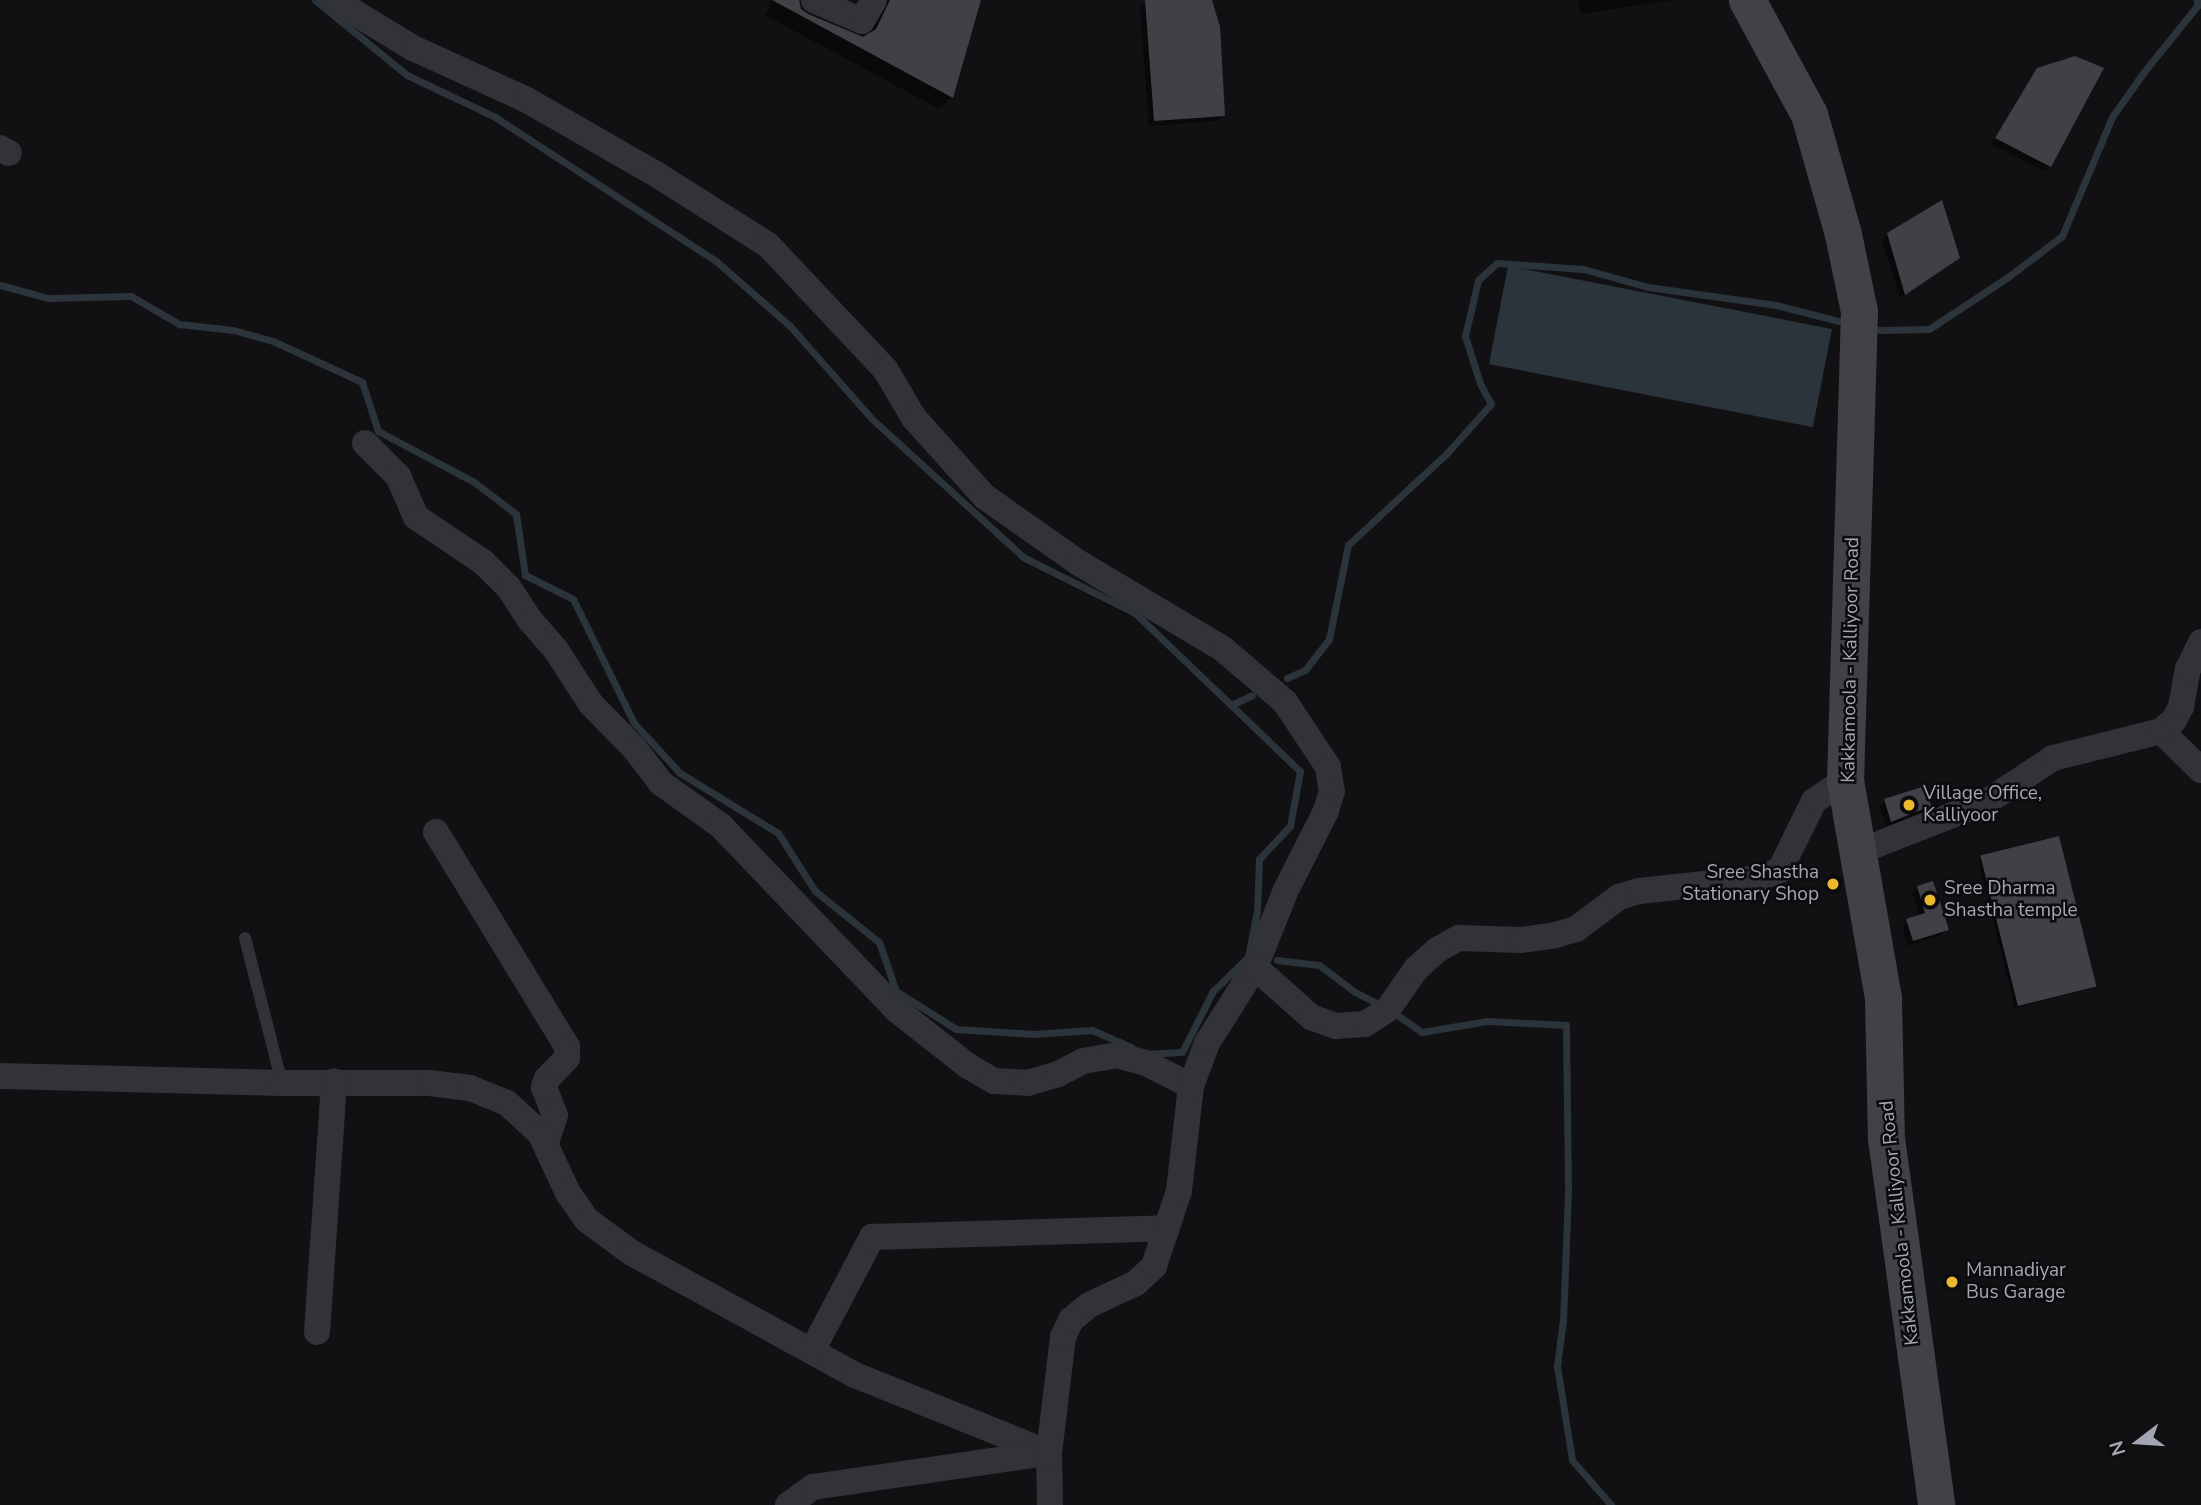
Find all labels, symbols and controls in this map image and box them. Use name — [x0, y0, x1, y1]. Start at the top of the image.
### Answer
street label: Kakkamoola - Kalliyoor Road — [1837, 537, 1865, 783]
place label: Village Office, Kalliyoor — [1923, 783, 2042, 827]
marker: Village Office, Kalliyoor — [1901, 797, 1917, 813]
place label: Sree Shastha Stationary Shop — [1682, 862, 1819, 906]
marker: Sree Shastha Stationary Shop — [1825, 876, 1841, 892]
place label: Sree Dharma Shastha temple — [1944, 878, 2078, 922]
marker: Sree Dharma Shastha temple — [1922, 892, 1938, 908]
street label: Kakkamoola - Kalliyoor Road — [1876, 1099, 1924, 1347]
place label: Mannadiyar Bus Garage — [1966, 1260, 2066, 1304]
marker: Mannadiyar Bus Garage — [1944, 1274, 1960, 1290]
north arrow — [2103, 1407, 2173, 1477]
text: N — [2103, 1438, 2132, 1459]

